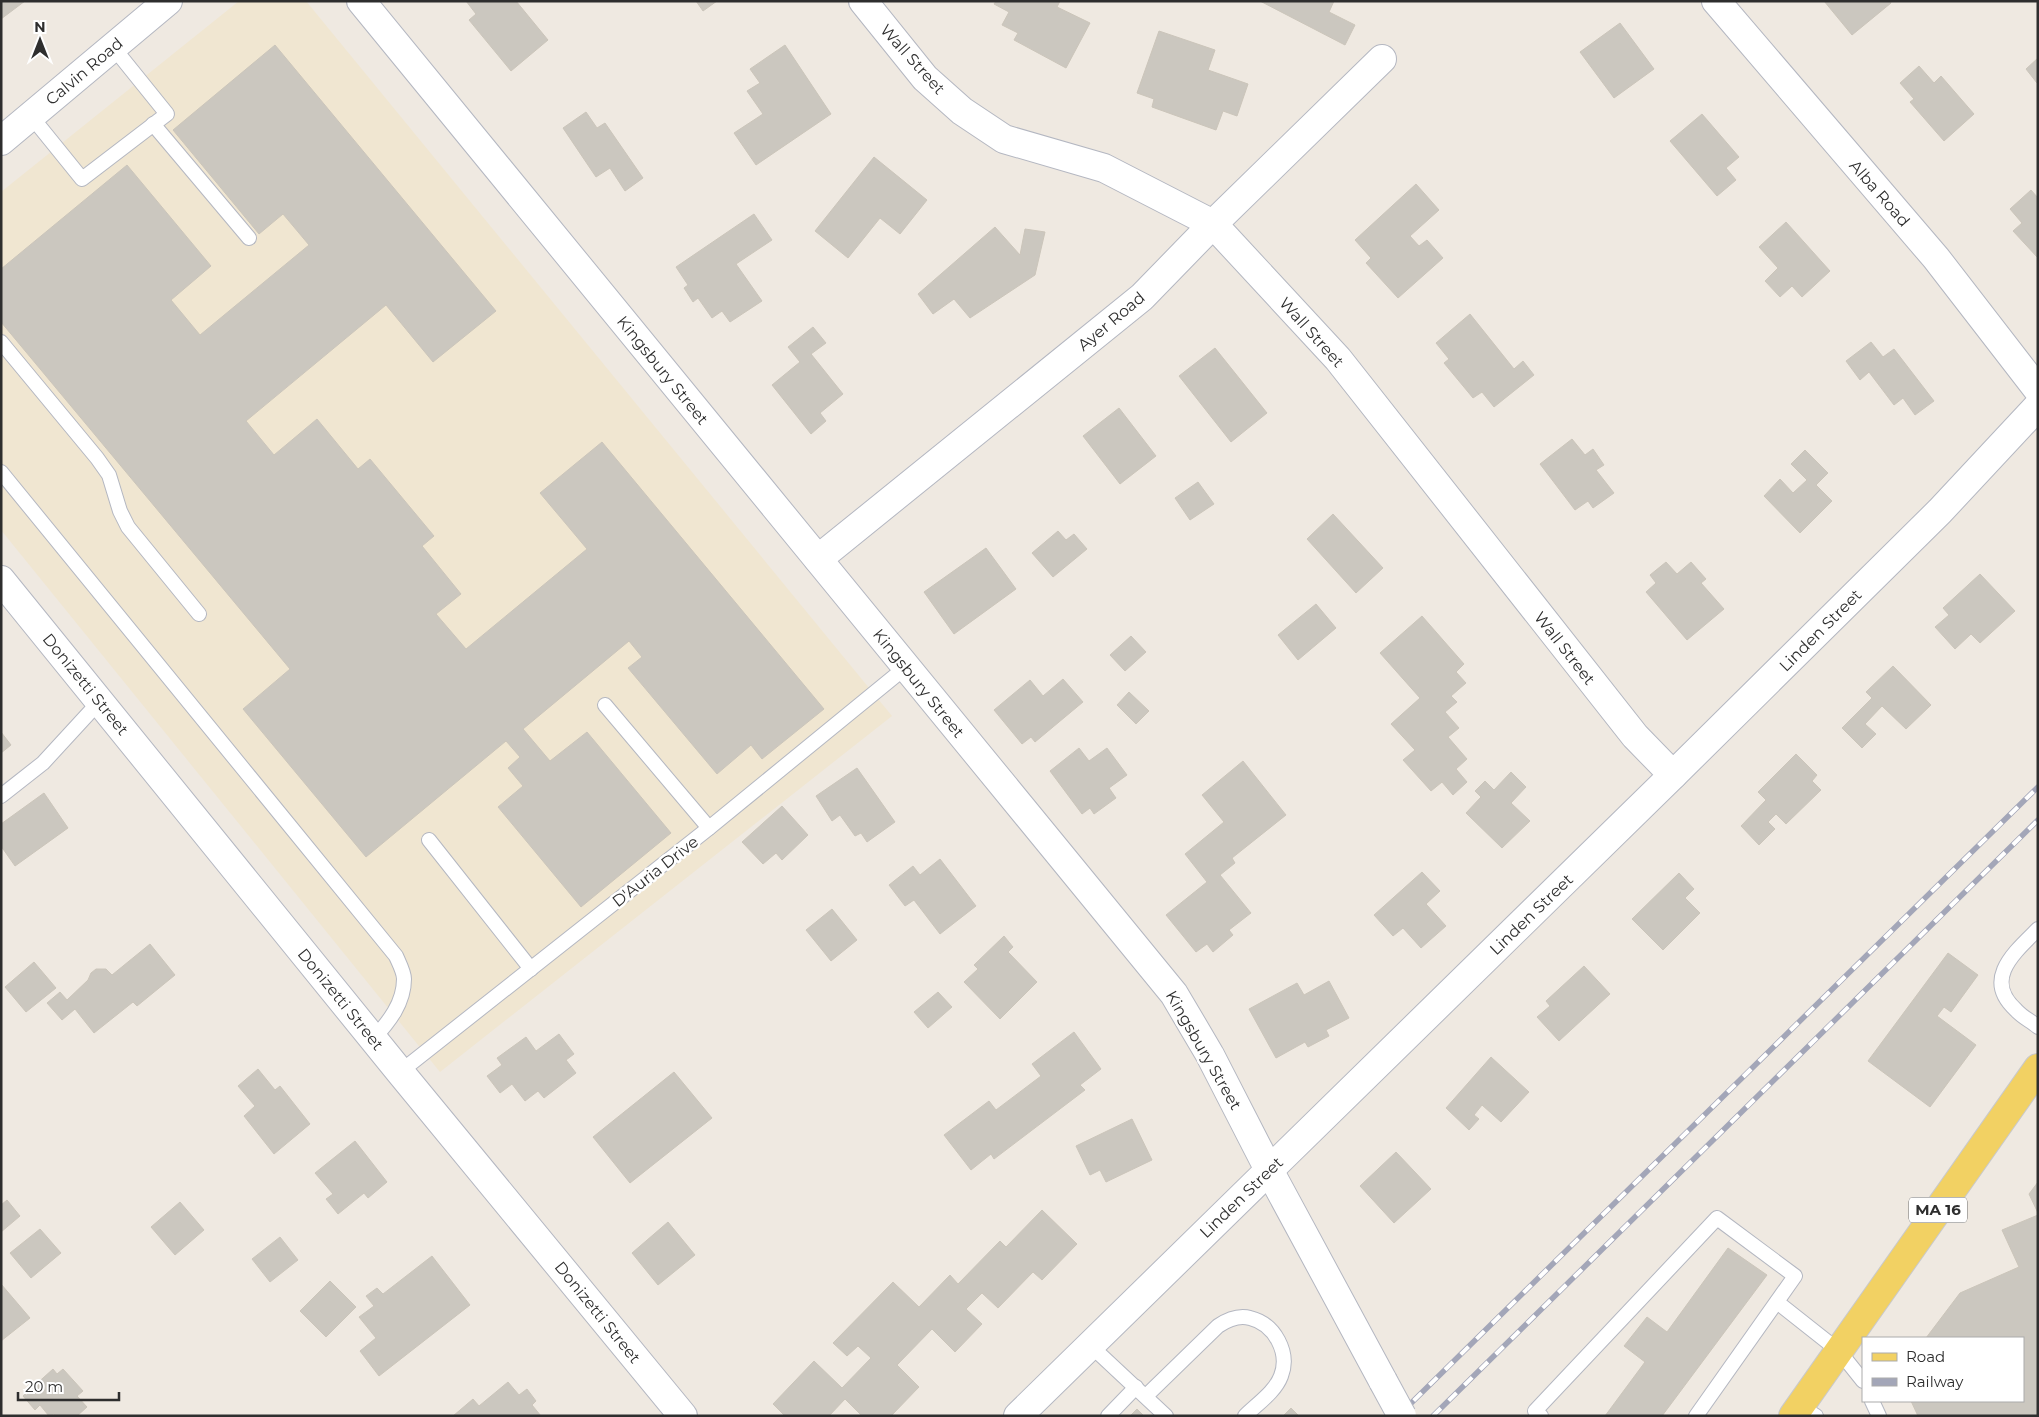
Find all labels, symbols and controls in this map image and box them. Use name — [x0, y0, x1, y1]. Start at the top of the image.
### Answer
north arrow — [15, 15, 65, 65]
text: N — [34, 18, 46, 36]
street label: Wall Street — [876, 20, 949, 99]
street label: Calvin Road — [42, 34, 127, 109]
street label: Alba Road — [1846, 156, 1914, 231]
street label: Ayer Road — [1074, 288, 1149, 355]
street label: Wall Street — [1275, 293, 1348, 372]
street label: Kingsbury Street — [613, 312, 713, 429]
street label: Linden Street — [1775, 585, 1866, 675]
street label: Wall Street — [1530, 608, 1599, 689]
street label: Kingsbury Street — [869, 625, 969, 742]
street label: Donizetti Street — [39, 629, 133, 740]
street label: D'Auria Drive — [609, 832, 702, 911]
street label: Linden Street — [1486, 870, 1577, 959]
street label: Donizetti Street — [294, 944, 388, 1055]
street label: Kingsbury Street — [1162, 987, 1246, 1114]
street label: Linden Street — [1196, 1153, 1287, 1242]
road number: MA 16 — [1909, 1198, 1967, 1222]
street label: Donizetti Street — [551, 1257, 645, 1368]
legend — [1862, 1337, 2024, 1402]
text: Road — [1906, 1347, 1945, 1366]
scale bar — [18, 1370, 119, 1402]
text: Railway — [1906, 1372, 1964, 1391]
text: 20 m — [25, 1377, 63, 1396]

